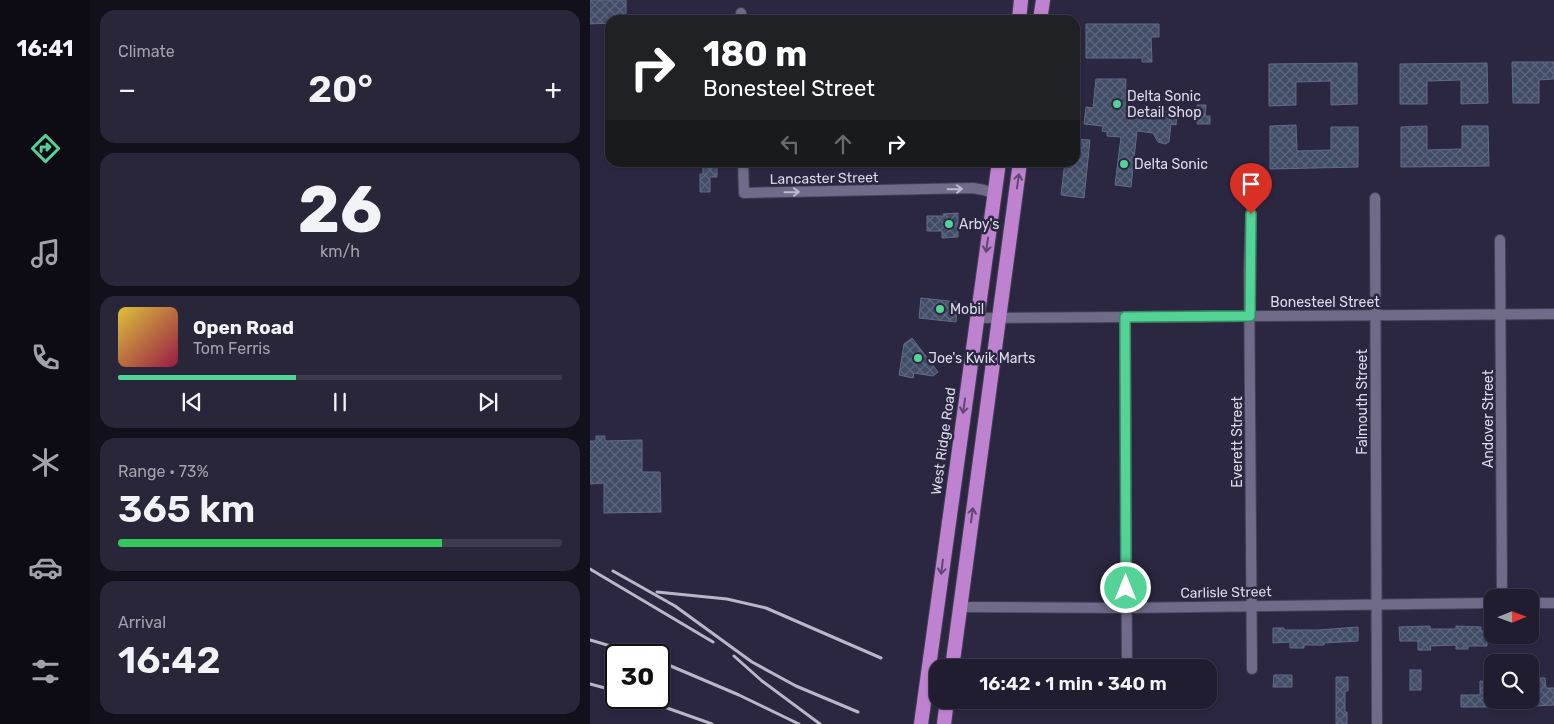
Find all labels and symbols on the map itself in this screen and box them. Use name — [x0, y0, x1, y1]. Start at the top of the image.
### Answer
place label: Delta Sonic Detail Shop — [1127, 88, 1201, 121]
marker: Delta Sonic Detail Shop — [1111, 98, 1123, 110]
place label: Delta Sonic — [1134, 156, 1208, 173]
marker: Delta Sonic — [1118, 158, 1130, 170]
pin — [1230, 163, 1272, 214]
street label: Lancaster Street — [769, 169, 879, 188]
one-way arrow — [1013, 173, 1023, 189]
one-way arrow — [946, 184, 963, 194]
one-way arrow — [784, 187, 800, 197]
place label: Arby's — [959, 216, 999, 233]
marker: Arby's — [943, 218, 955, 230]
one-way arrow — [982, 237, 992, 253]
street label: Bonesteel Street — [1270, 294, 1380, 311]
place label: Mobil — [950, 301, 984, 318]
marker: Mobil — [934, 303, 946, 315]
street label: Falmouth Street — [1354, 349, 1371, 455]
place label: Joe's Kwik Marts — [928, 350, 1035, 367]
marker: Joe's Kwik Marts — [912, 352, 924, 364]
street label: Andover Street — [1480, 369, 1497, 468]
street label: West Ridge Road — [928, 386, 959, 496]
street label: Everett Street — [1229, 396, 1246, 488]
one-way arrow — [959, 398, 969, 414]
one-way arrow — [967, 507, 977, 523]
one-way arrow — [937, 559, 947, 575]
position arrow — [1099, 561, 1151, 613]
street label: Carlisle Street — [1180, 583, 1272, 602]
north arrow — [1484, 589, 1539, 644]
speed limit sign: 30 — [605, 644, 670, 709]

